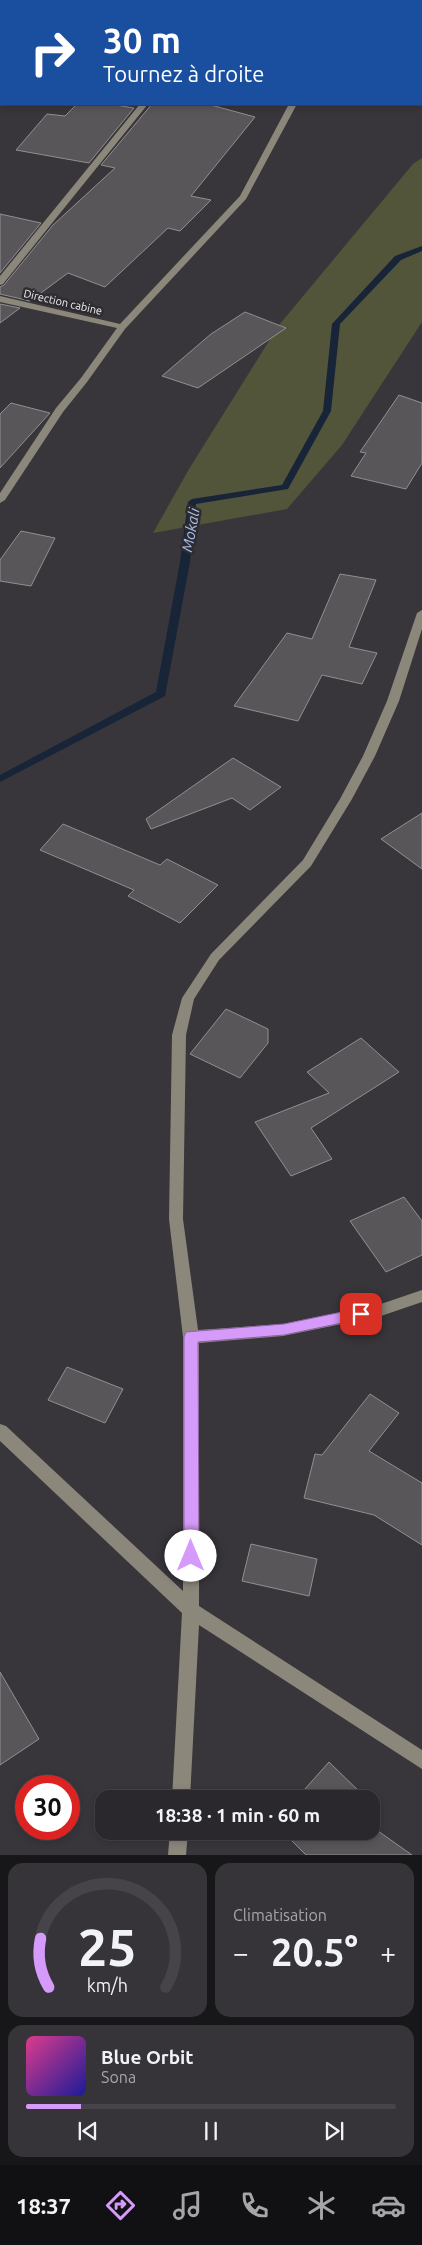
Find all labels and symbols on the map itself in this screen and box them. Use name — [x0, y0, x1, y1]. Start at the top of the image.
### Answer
street label: Direction cabine — [23, 287, 103, 317]
water label: Mokali — [178, 505, 203, 553]
pin — [340, 1293, 382, 1335]
position arrow — [164, 1529, 216, 1581]
speed limit sign: 30 — [15, 1775, 80, 1840]

